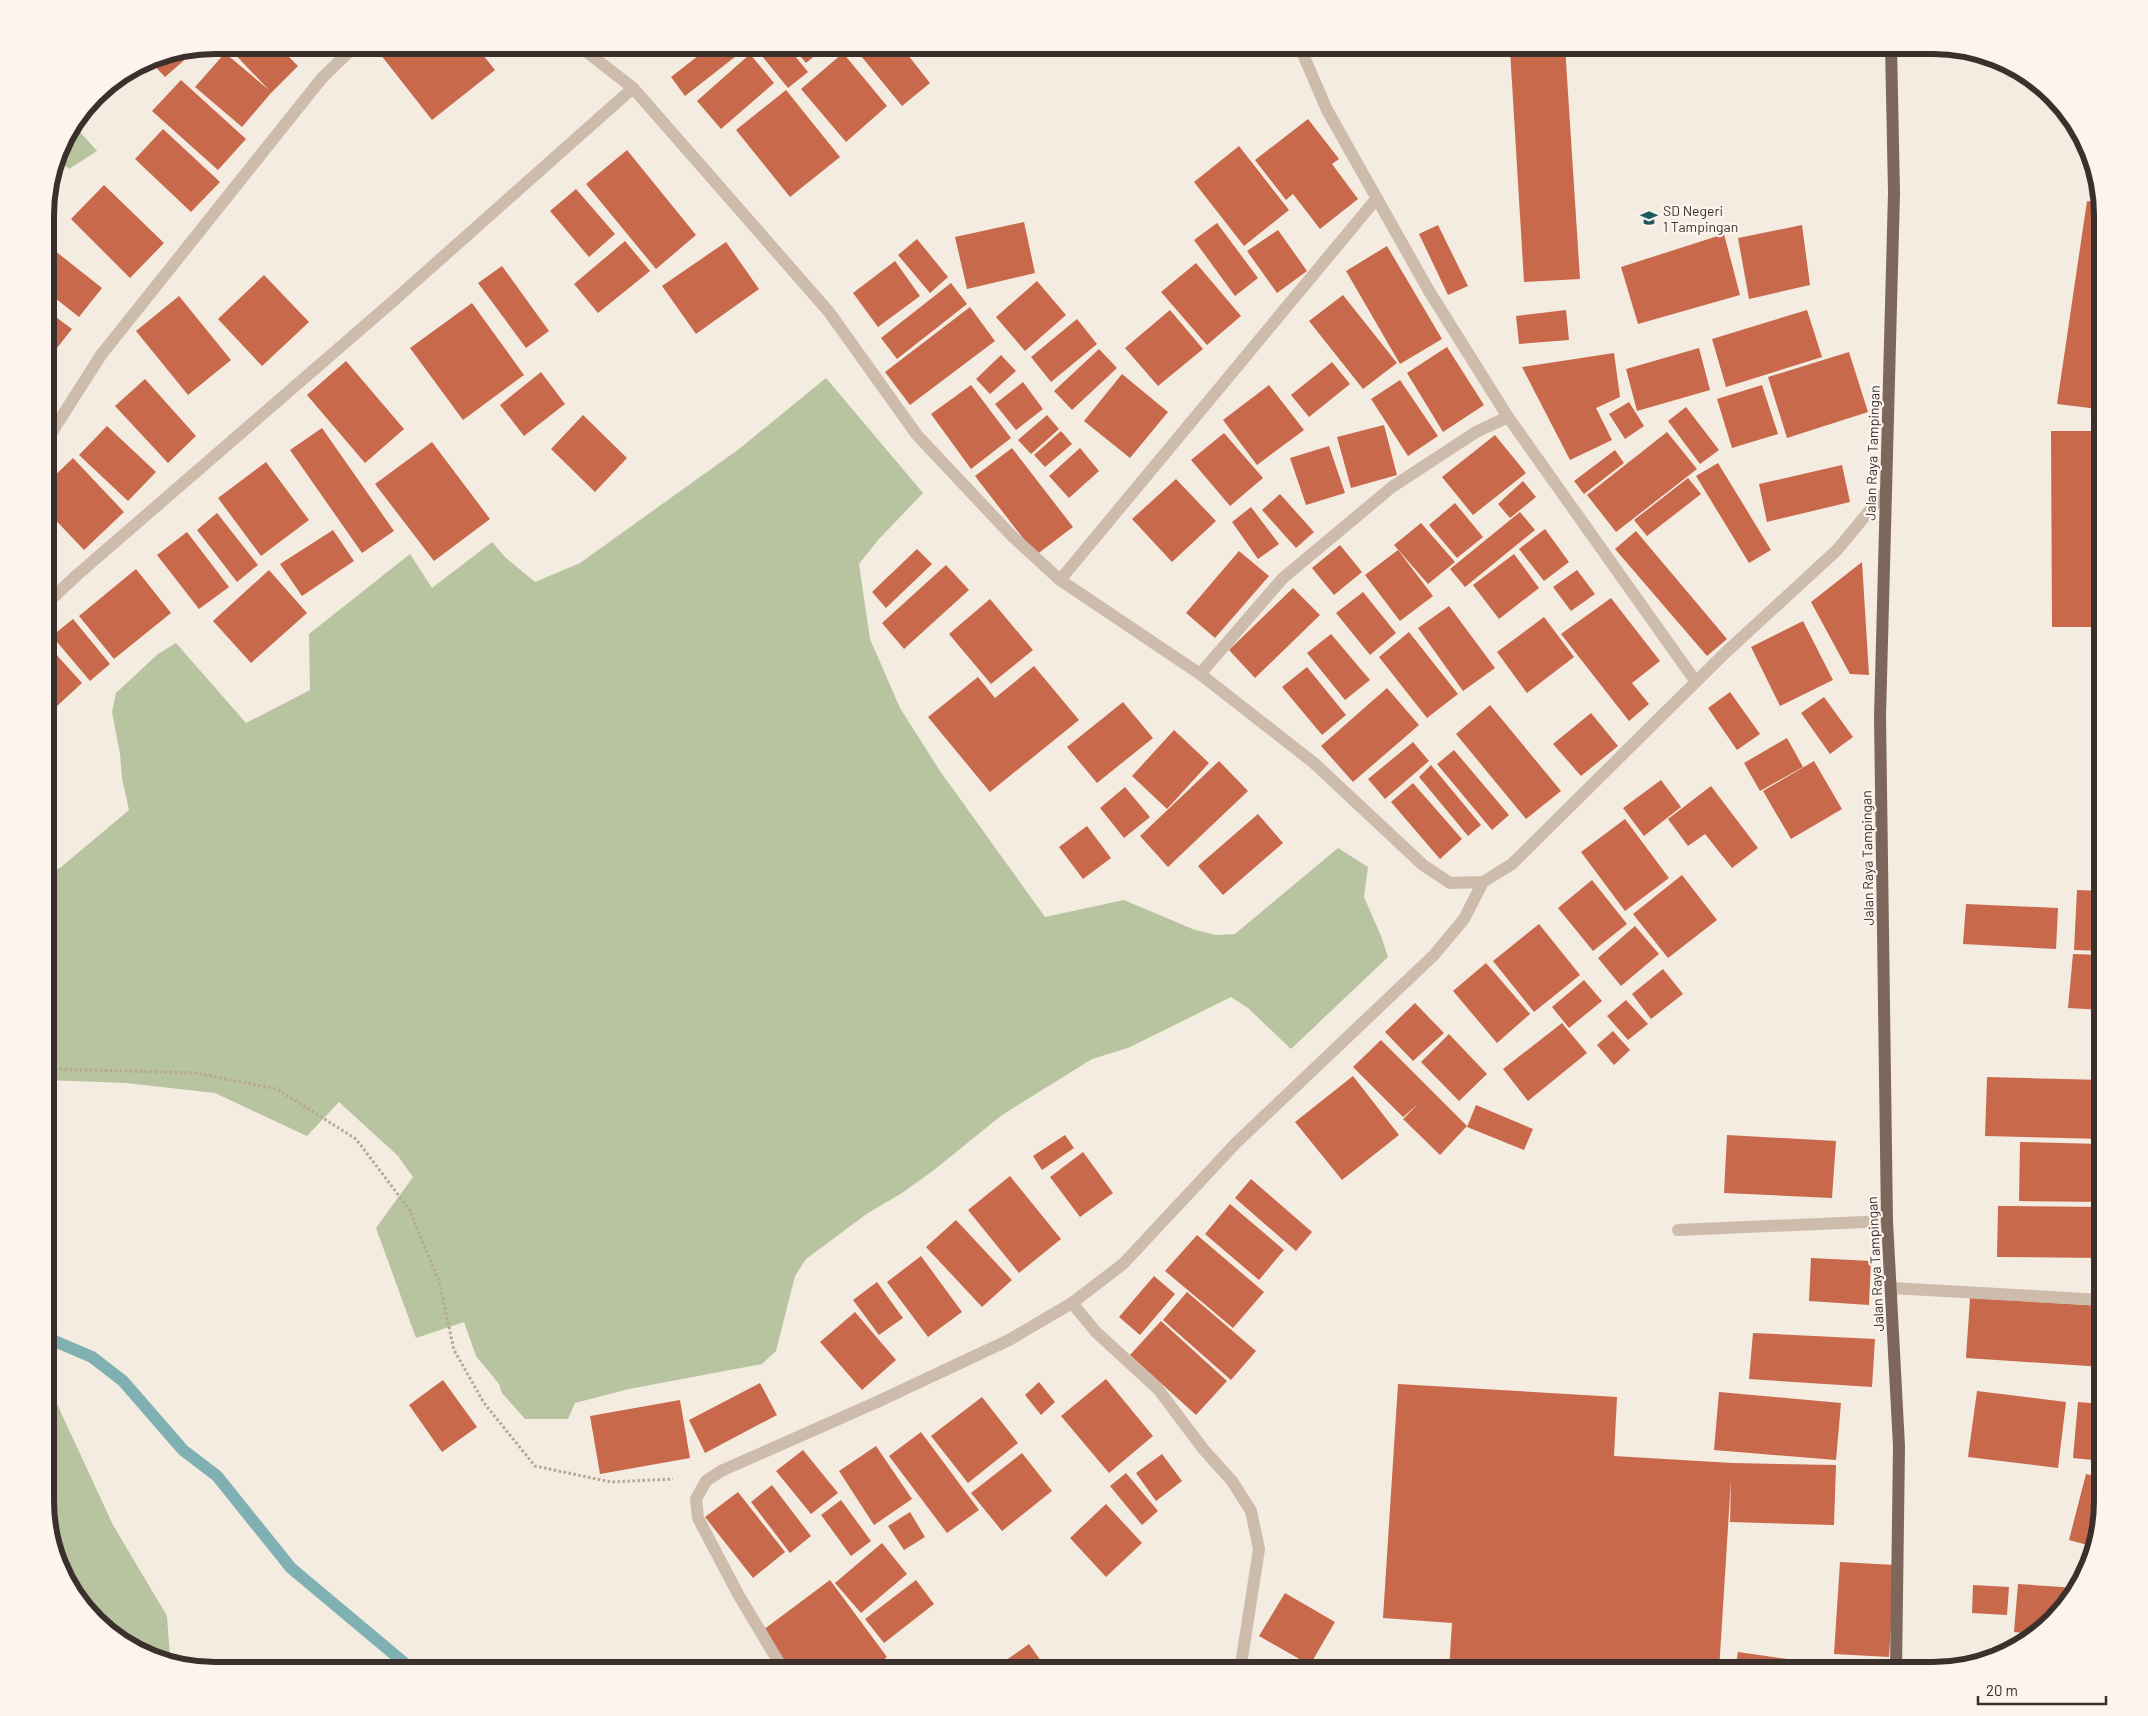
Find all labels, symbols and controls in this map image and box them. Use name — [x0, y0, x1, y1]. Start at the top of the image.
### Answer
place label: SD Negeri 1 Tampingan — [1663, 202, 1738, 235]
school or university icon: SD Negeri 1 Tampingan — [1639, 208, 1659, 228]
street label: Jalan Raya Tampingan — [1861, 385, 1883, 521]
street label: Jalan Raya Tampingan — [1857, 790, 1877, 926]
street label: Jalan Raya Tampingan — [1863, 1196, 1887, 1332]
scale bar — [1978, 1674, 2106, 1706]
text: 20 m — [1986, 1681, 2018, 1699]

